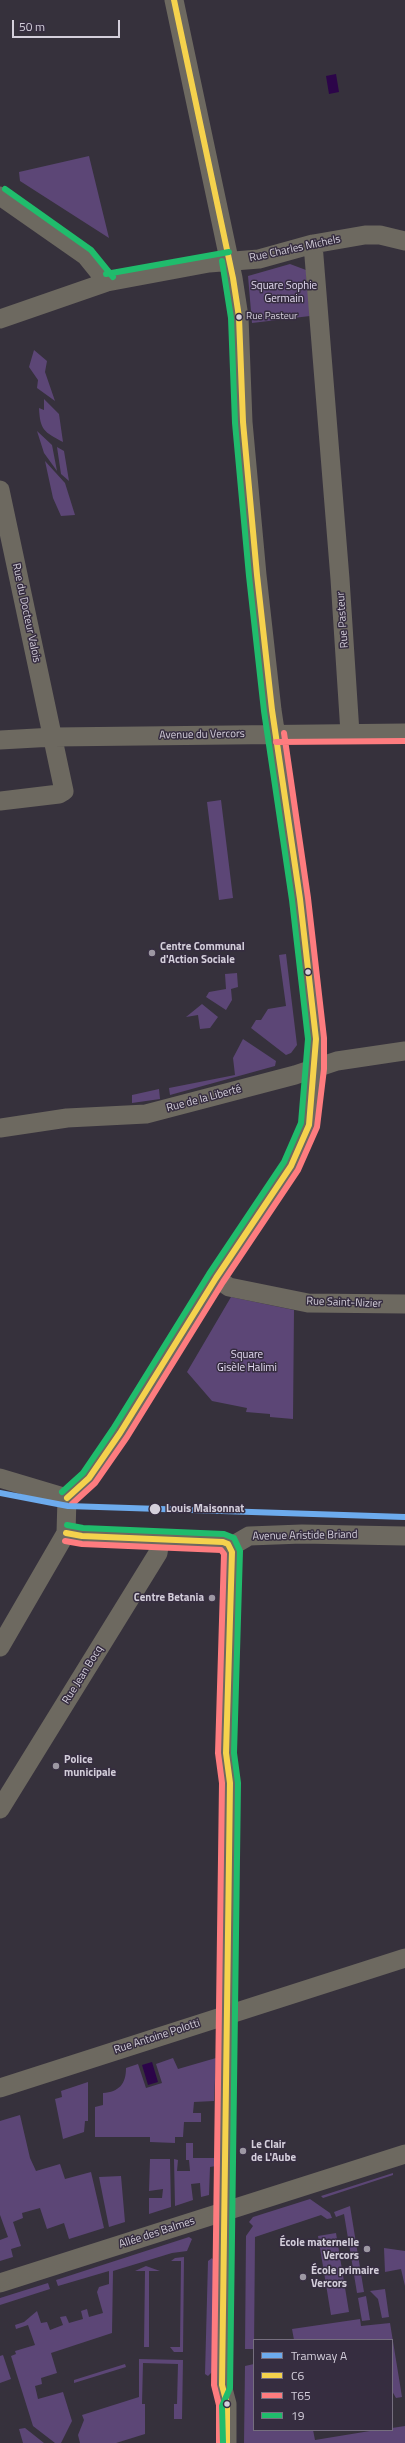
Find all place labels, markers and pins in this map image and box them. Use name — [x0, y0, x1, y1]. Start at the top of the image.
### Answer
place label: Rue Pasteur — [246, 311, 298, 323]
marker: Rue Pasteur — [234, 312, 244, 322]
place label: Centre Communal d'Action Sociale — [160, 940, 245, 966]
marker: Centre Communal d'Action Sociale — [147, 948, 157, 958]
unlabelled marker — [303, 967, 313, 977]
marker: Louis Maisonnat — [148, 1502, 162, 1516]
place label: Louis Maisonnat — [166, 1502, 244, 1516]
place label: Centre Betania — [134, 1591, 204, 1605]
marker: Centre Betania — [207, 1593, 217, 1603]
place label: Police municipale — [64, 1753, 116, 1779]
marker: Police municipale — [51, 1761, 61, 1771]
place label: Le Clair de L'Aube — [251, 2138, 296, 2164]
marker: Le Clair de L'Aube — [238, 2146, 248, 2156]
place label: École maternelle Vercors — [279, 2236, 359, 2262]
marker: École maternelle Vercors — [362, 2244, 372, 2254]
place label: École primaire Vercors — [311, 2264, 379, 2290]
marker: École primaire Vercors — [298, 2272, 308, 2282]
unlabelled marker — [222, 2399, 232, 2409]

